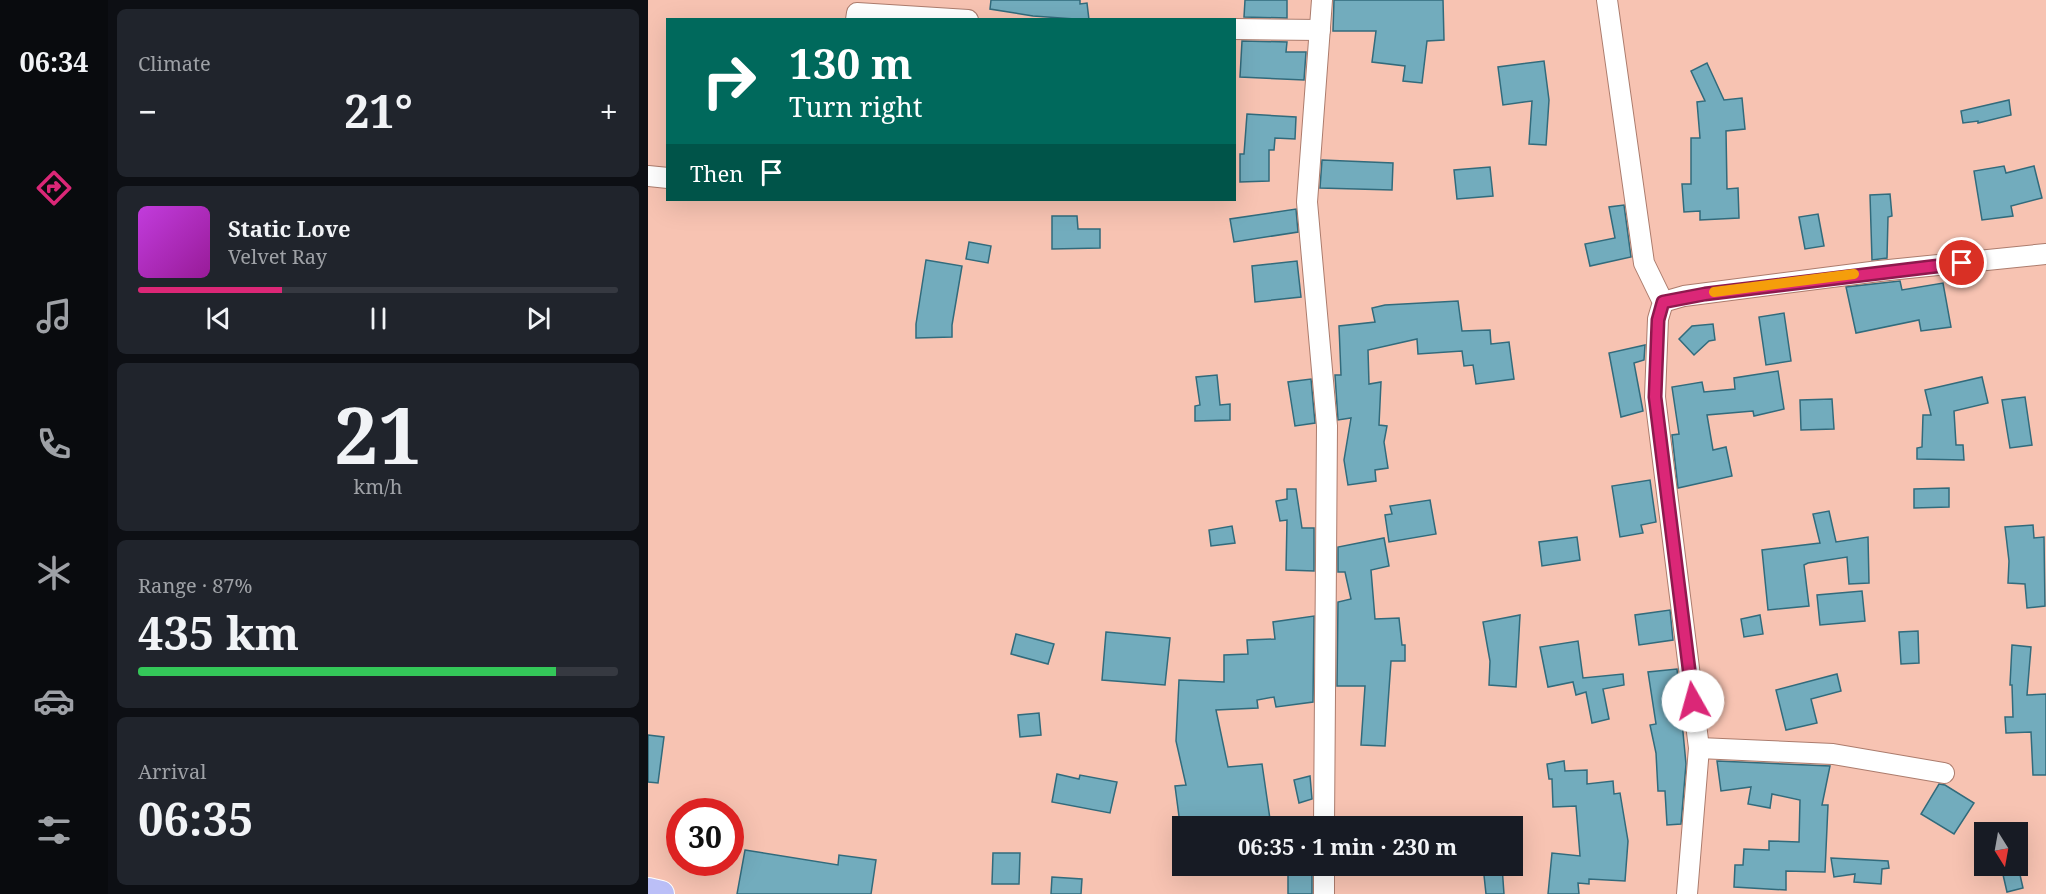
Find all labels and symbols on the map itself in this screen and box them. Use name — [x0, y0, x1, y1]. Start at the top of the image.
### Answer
pin — [1936, 237, 1987, 288]
position arrow — [1661, 669, 1725, 733]
speed limit sign: 30 — [666, 798, 744, 876]
north arrow — [1974, 822, 2028, 876]

